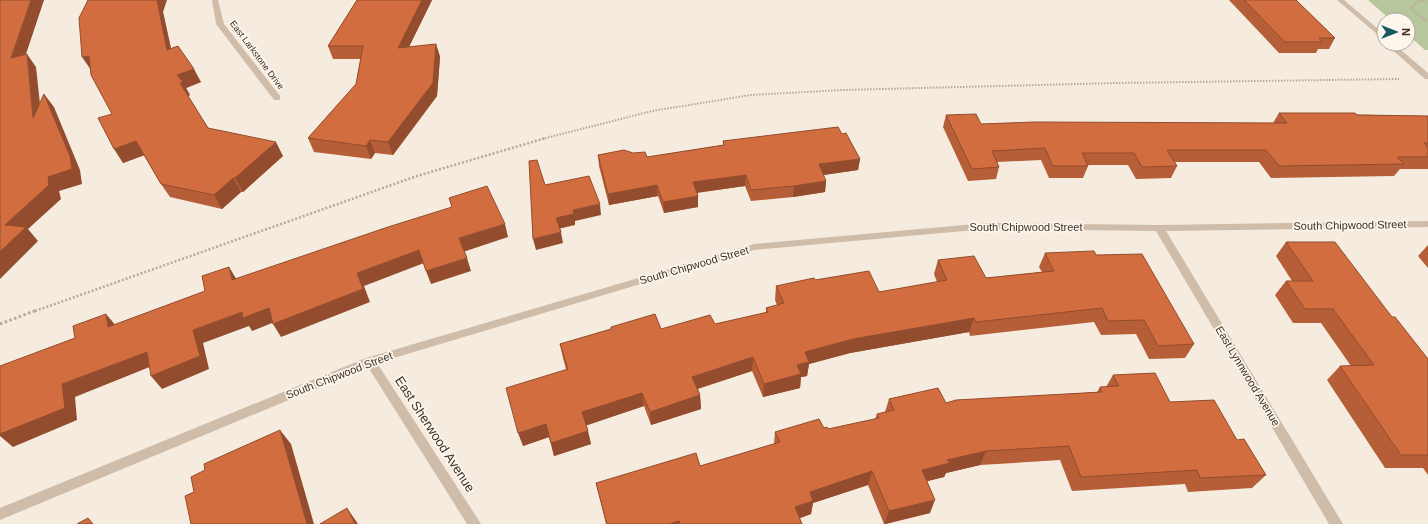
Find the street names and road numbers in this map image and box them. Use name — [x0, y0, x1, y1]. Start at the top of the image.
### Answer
street label: East Larkstone Drive — [228, 19, 286, 91]
street label: South Chipwood Street — [1293, 218, 1407, 232]
street label: South Chipwood Street — [969, 221, 1083, 233]
street label: South Chipwood Street — [638, 244, 750, 286]
street label: East Lynnwood Avenue — [1213, 324, 1283, 428]
street label: South Chipwood Street — [284, 349, 394, 401]
street label: East Sherwood Avenue — [392, 373, 478, 495]

